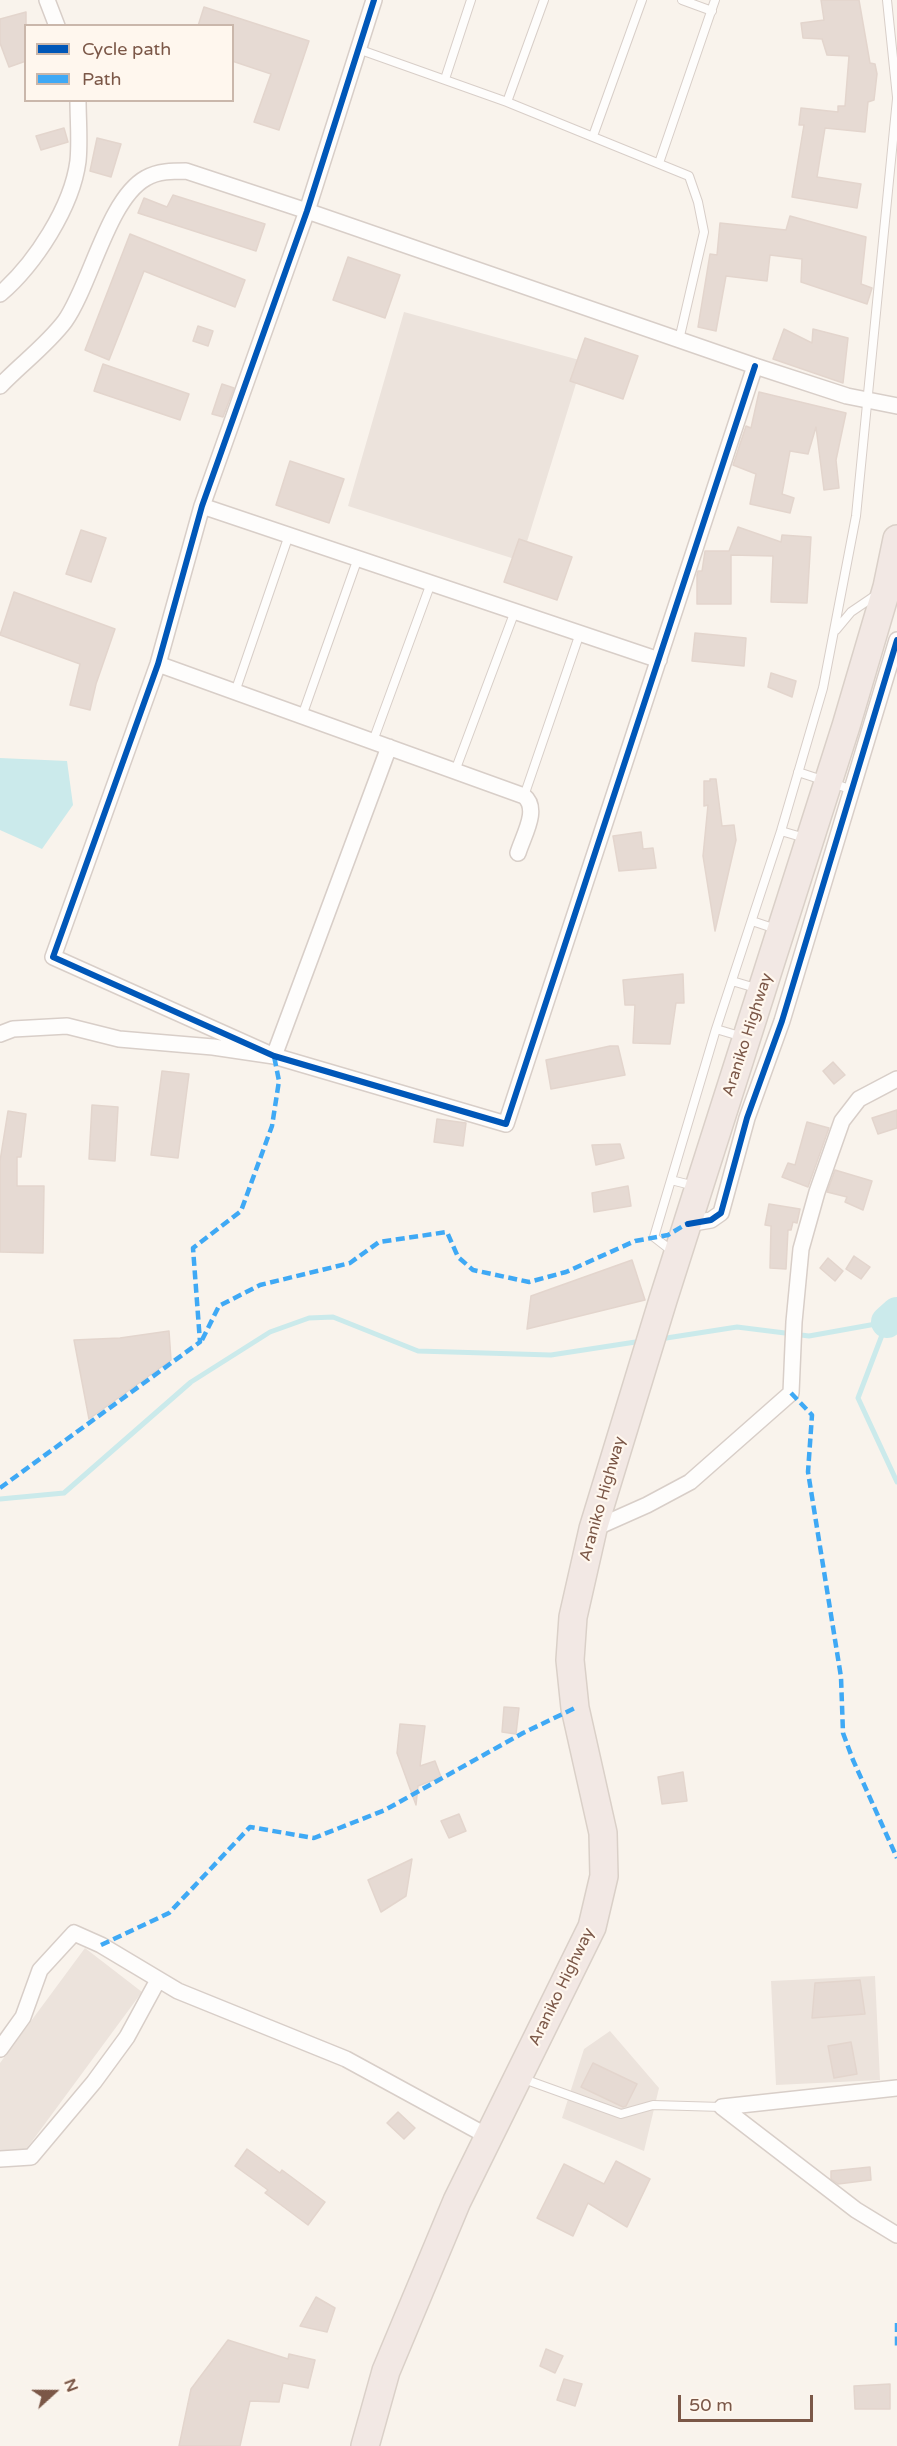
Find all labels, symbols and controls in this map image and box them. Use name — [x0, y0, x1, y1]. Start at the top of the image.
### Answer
legend — [24, 24, 234, 102]
text: Cycle path — [82, 38, 171, 60]
text: Path — [82, 68, 121, 90]
street label: Araniko Highway — [719, 971, 777, 1099]
street label: Araniko Highway — [576, 1434, 630, 1564]
street label: Araniko Highway — [525, 1925, 599, 2049]
north arrow — [24, 2362, 84, 2422]
text: N — [59, 2376, 82, 2395]
scale bar — [681, 2383, 816, 2421]
text: 50 m — [689, 2394, 733, 2416]

